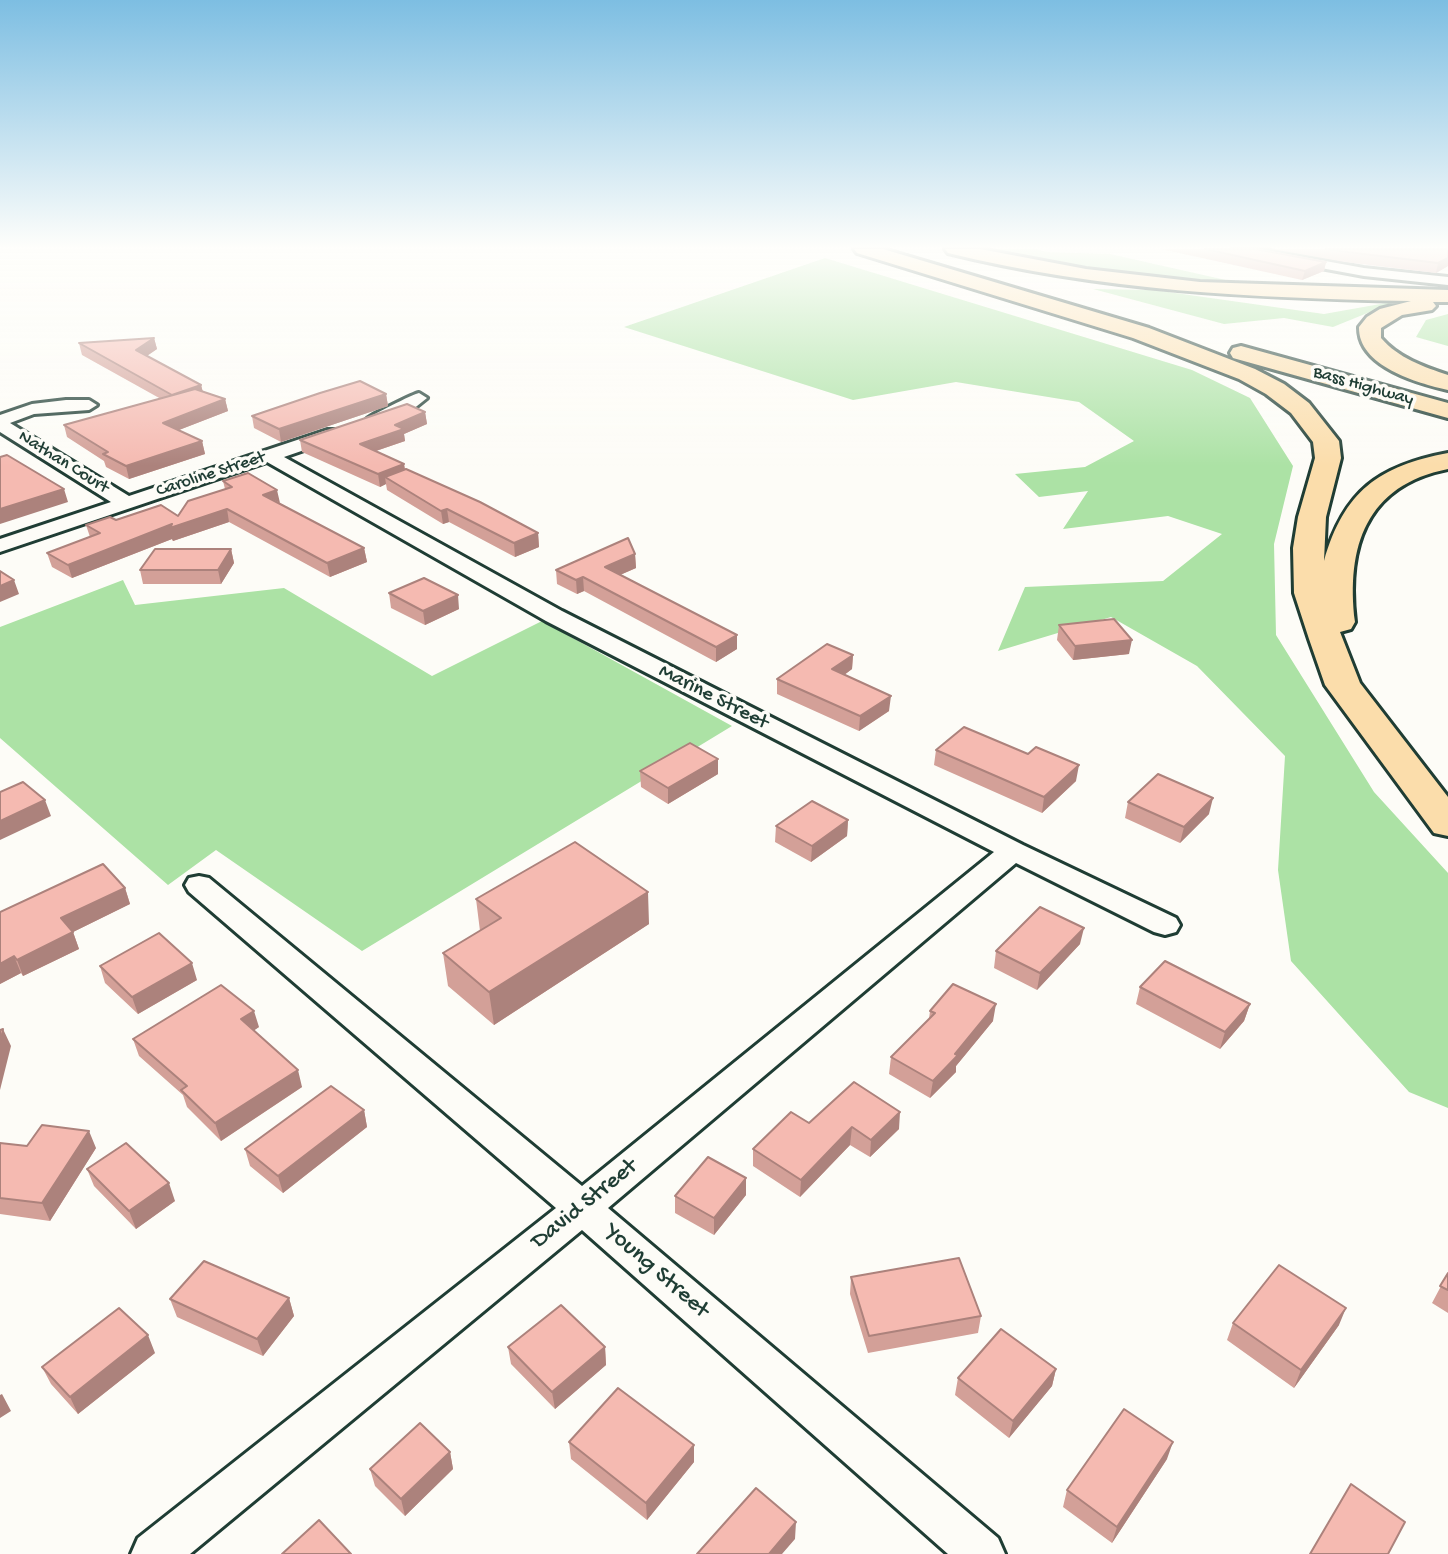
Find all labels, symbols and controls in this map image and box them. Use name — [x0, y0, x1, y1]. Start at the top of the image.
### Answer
street label: Bass Highway — [1310, 362, 1416, 412]
street label: Nathan Court — [14, 427, 112, 499]
street label: Caroline Street — [154, 447, 268, 503]
street label: Marine Street — [654, 660, 772, 736]
street label: David Street — [526, 1153, 644, 1257]
street label: Young Street — [598, 1219, 714, 1325]

